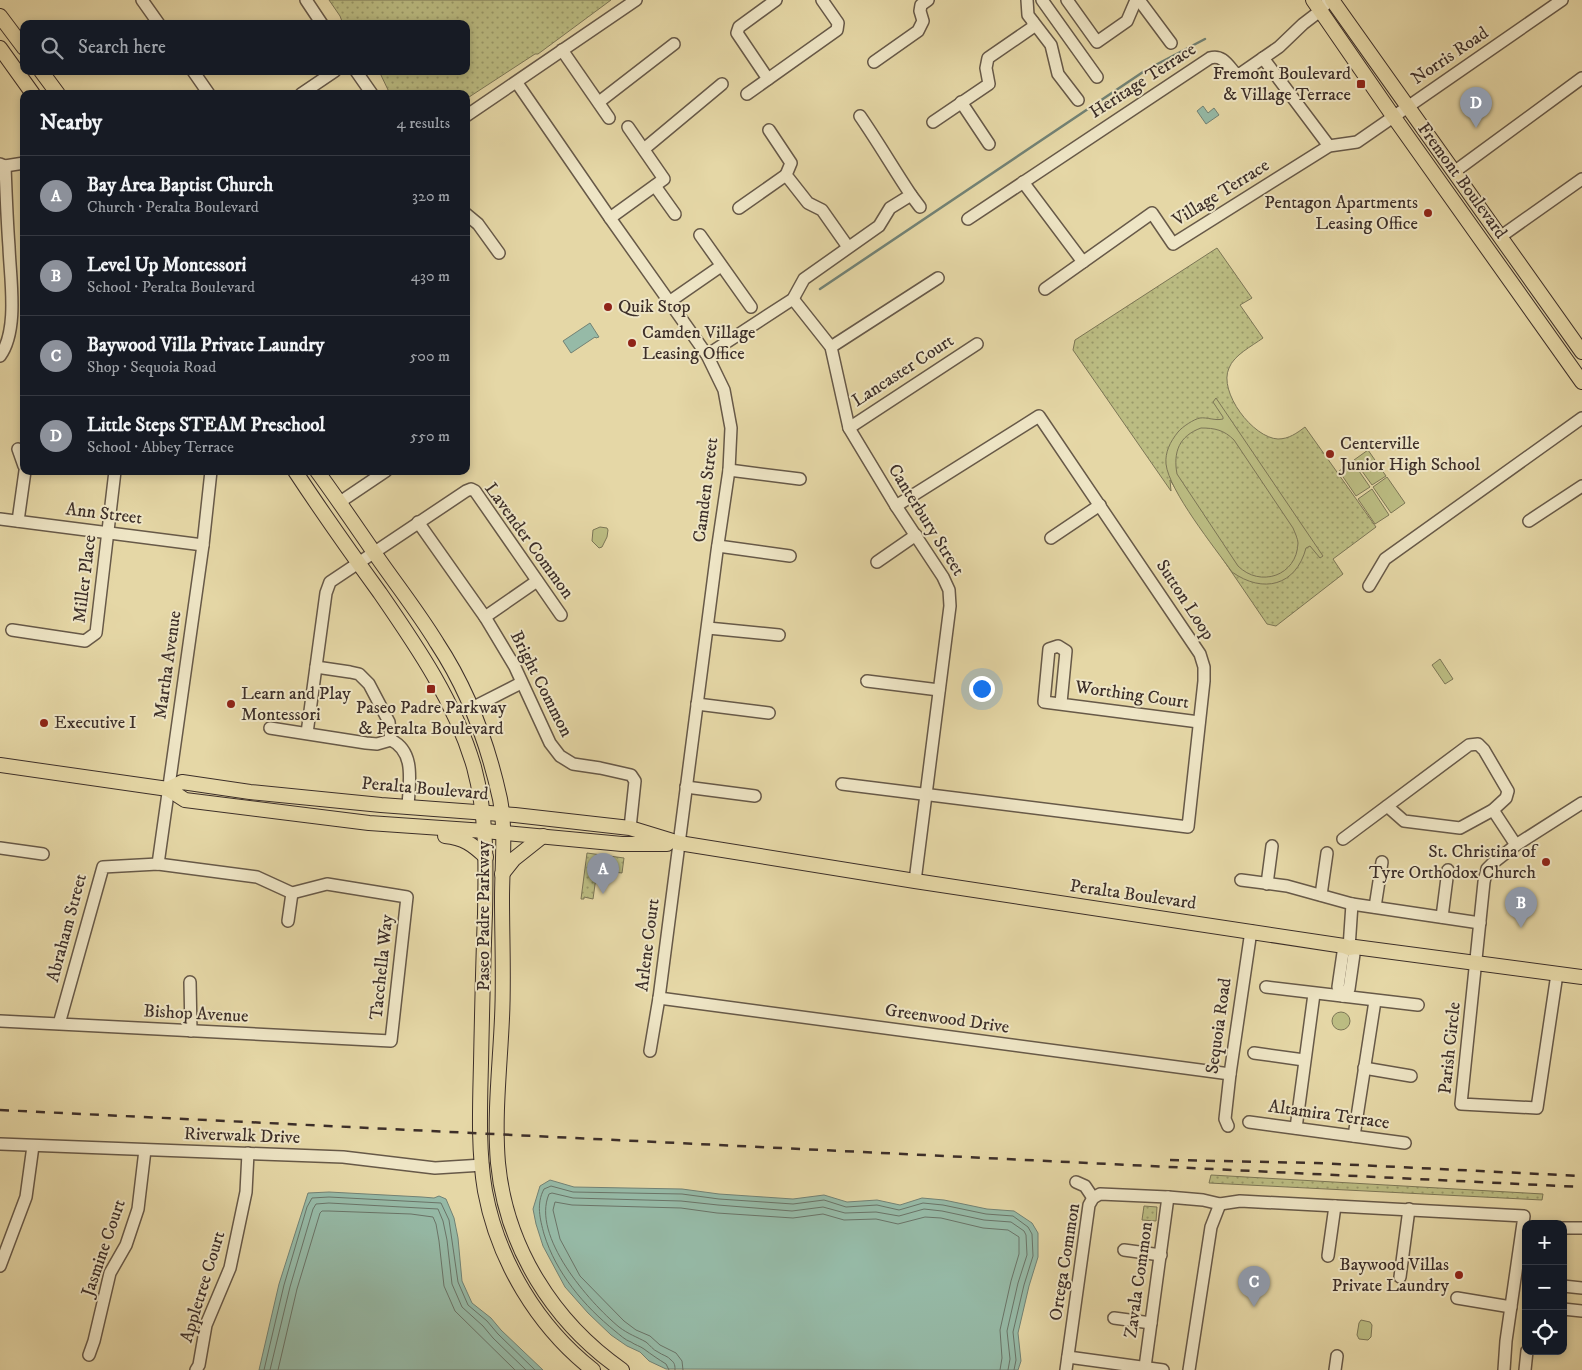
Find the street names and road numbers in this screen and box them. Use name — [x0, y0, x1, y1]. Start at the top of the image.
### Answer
street label: Norris Road — [1407, 22, 1493, 90]
street label: Heritage Terrace — [1086, 38, 1200, 124]
street label: Fremont Boulevard — [1412, 119, 1512, 243]
street label: Village Terrace — [1168, 155, 1273, 232]
street label: Lancaster Court — [848, 330, 958, 412]
street label: Camden Street — [689, 436, 723, 544]
street label: Canterbury Street — [883, 460, 969, 580]
street label: Lavender Common — [480, 479, 579, 604]
street label: Ann Street — [65, 498, 144, 530]
street label: Miller Place — [69, 534, 101, 624]
street label: Sutton Loop — [1151, 556, 1219, 644]
street label: Martha Avenue — [149, 609, 187, 721]
street label: Bright Common — [505, 627, 577, 741]
street label: Worthing Court — [1073, 676, 1191, 714]
street label: Peralta Boulevard — [361, 772, 489, 806]
street label: Paseo Padre Parkway — [473, 840, 495, 991]
street label: Abraham Street — [42, 871, 92, 985]
street label: Peralta Boulevard — [1068, 875, 1198, 915]
street label: Arlene Court — [631, 897, 665, 993]
street label: Tacchella Way — [366, 913, 399, 1021]
street label: Sequoia Road — [1201, 977, 1237, 1075]
street label: Greenwood Drive — [883, 999, 1011, 1039]
street label: Bishop Avenue — [143, 1000, 249, 1028]
street label: Parish Circle — [1434, 1001, 1466, 1095]
street label: Altamira Terrace — [1267, 1096, 1391, 1134]
street label: Riverwalk Drive — [184, 1123, 300, 1149]
street label: Jasmine Court — [76, 1196, 131, 1301]
street label: Ortega Common — [1045, 1201, 1085, 1322]
street label: Zavala Common — [1120, 1220, 1158, 1340]
street label: Appletree Court — [176, 1228, 230, 1345]

